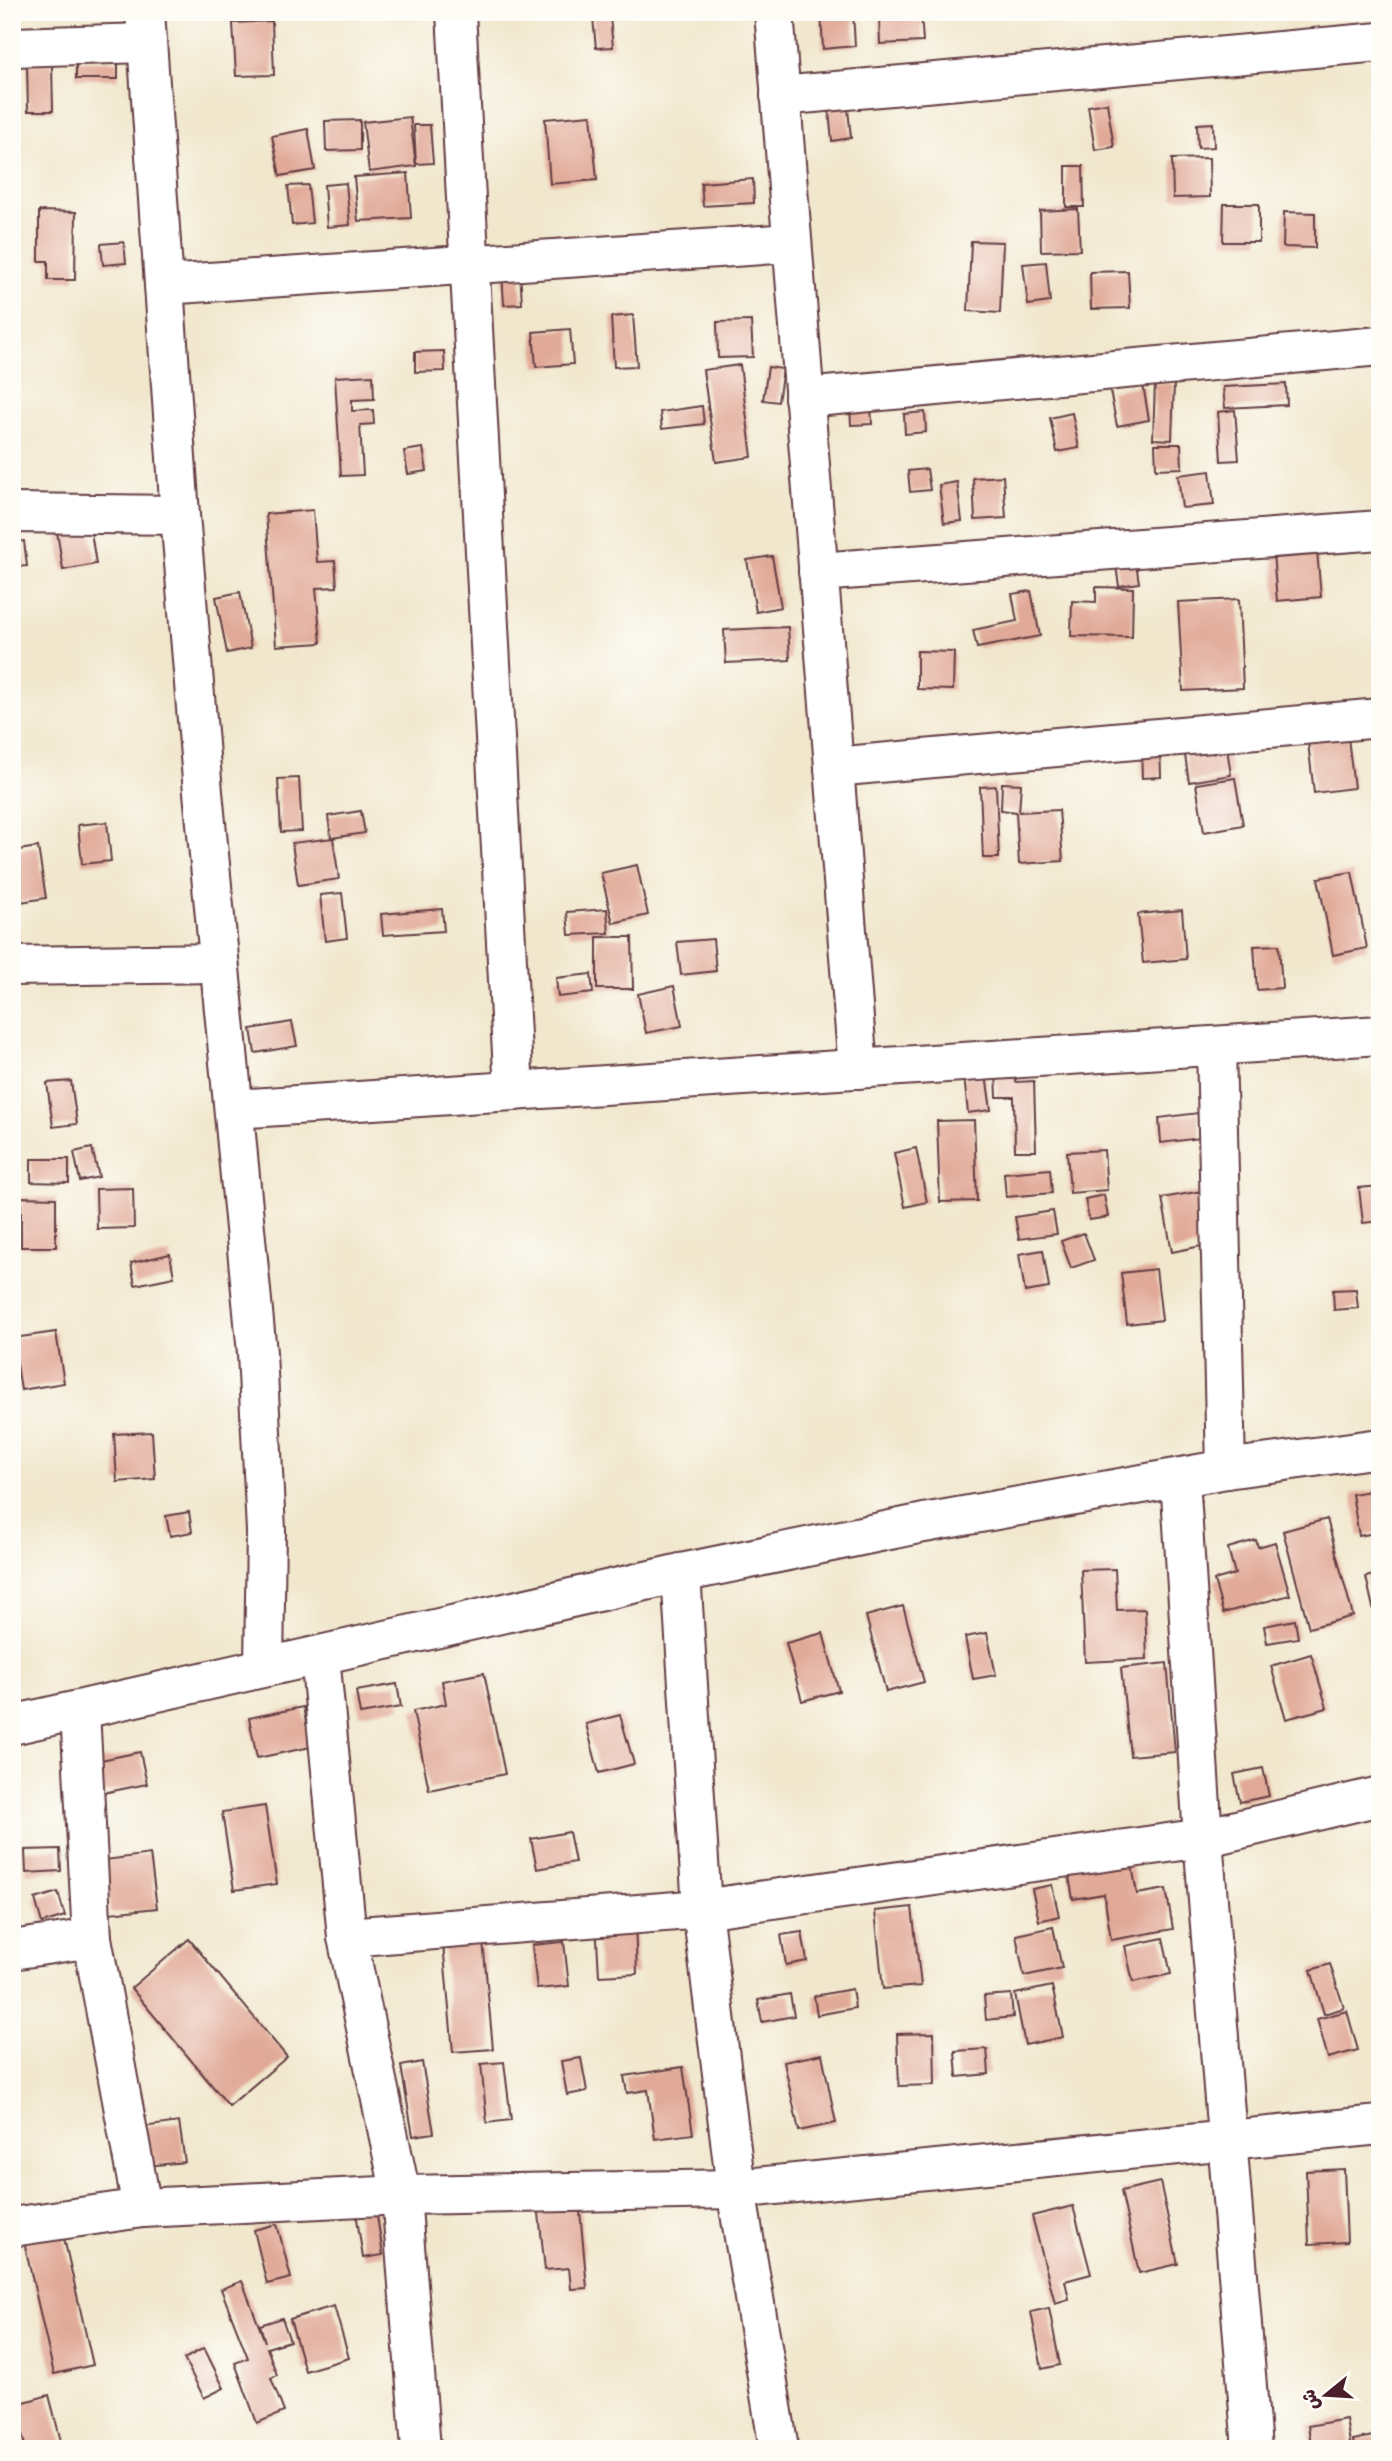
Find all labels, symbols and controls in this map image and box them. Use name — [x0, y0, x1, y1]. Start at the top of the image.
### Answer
north arrow — [1290, 2360, 1360, 2430]
text: ش — [1296, 2386, 1326, 2414]

